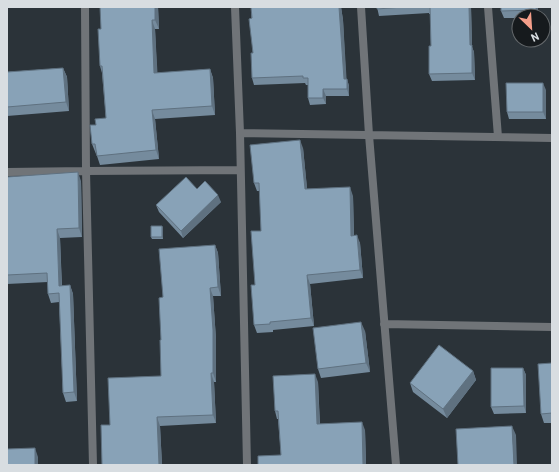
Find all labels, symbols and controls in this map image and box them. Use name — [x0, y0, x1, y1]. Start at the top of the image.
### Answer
north arrow — [511, 8, 551, 48]
text: N — [529, 30, 542, 45]

